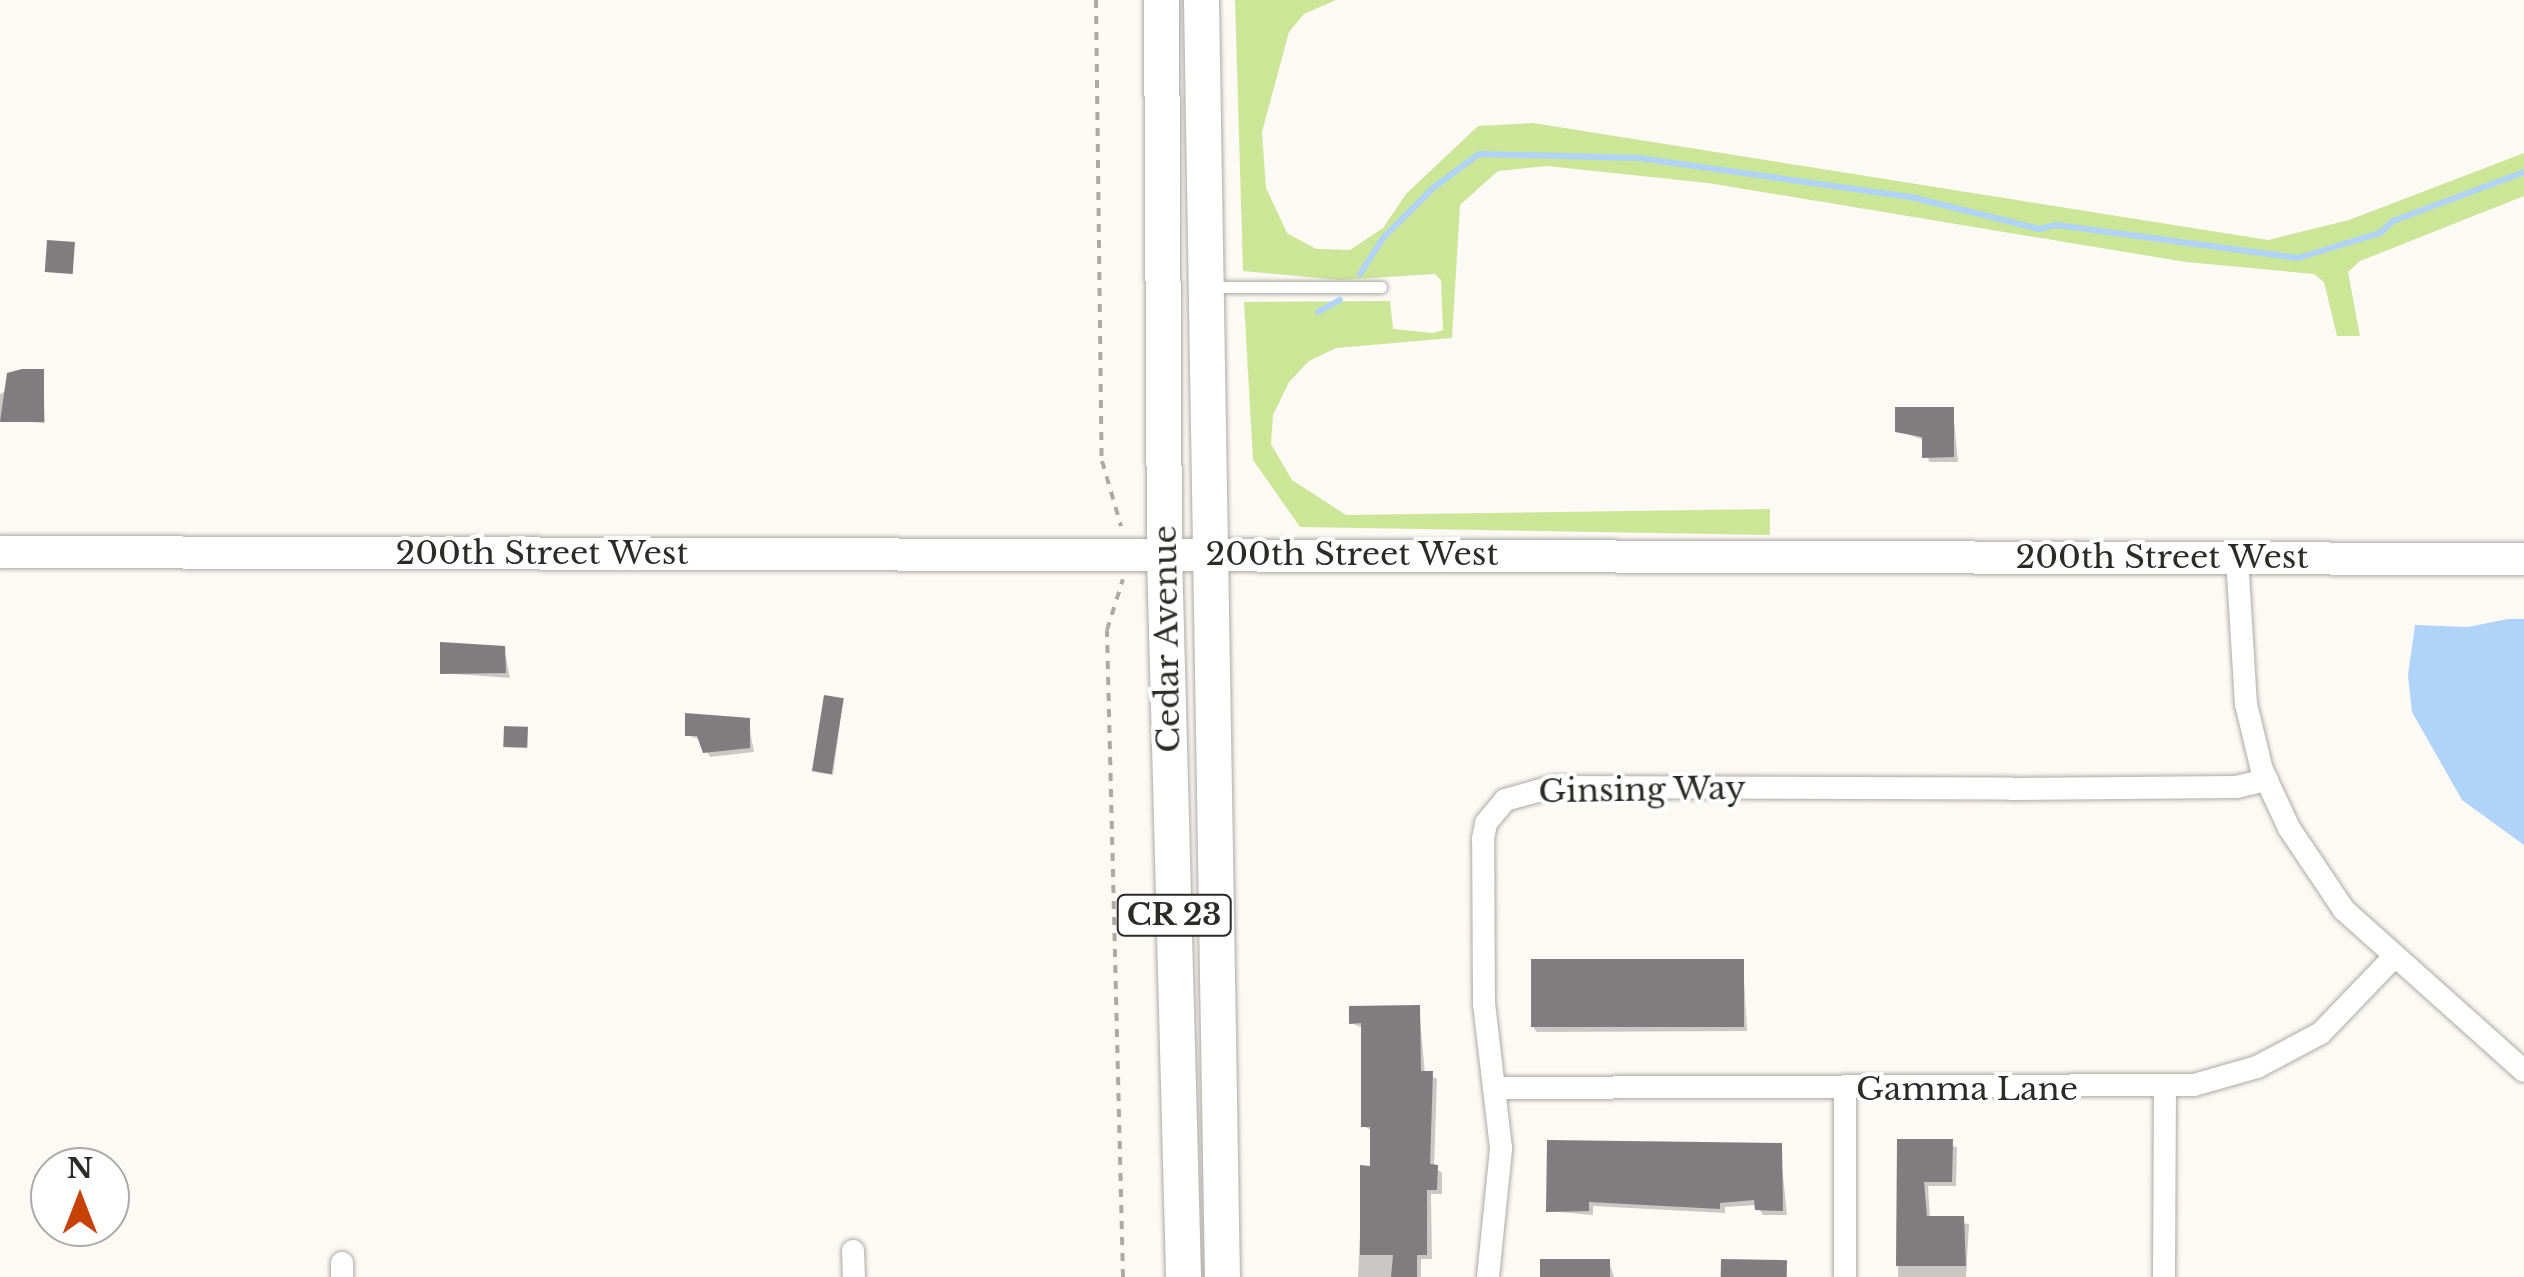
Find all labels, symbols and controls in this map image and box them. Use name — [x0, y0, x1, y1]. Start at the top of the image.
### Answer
street label: Cedar Avenue — [1146, 524, 1188, 754]
street label: 200th Street West — [395, 534, 689, 572]
street label: 200th Street West — [1205, 535, 1499, 573]
street label: 200th Street West — [2015, 538, 2309, 576]
street label: Ginsing Way — [1537, 769, 1747, 811]
road number: CR 23 — [1114, 890, 1234, 940]
street label: Gamma Lane — [1856, 1070, 2078, 1108]
north arrow — [30, 1147, 130, 1247]
text: N — [67, 1151, 93, 1186]

